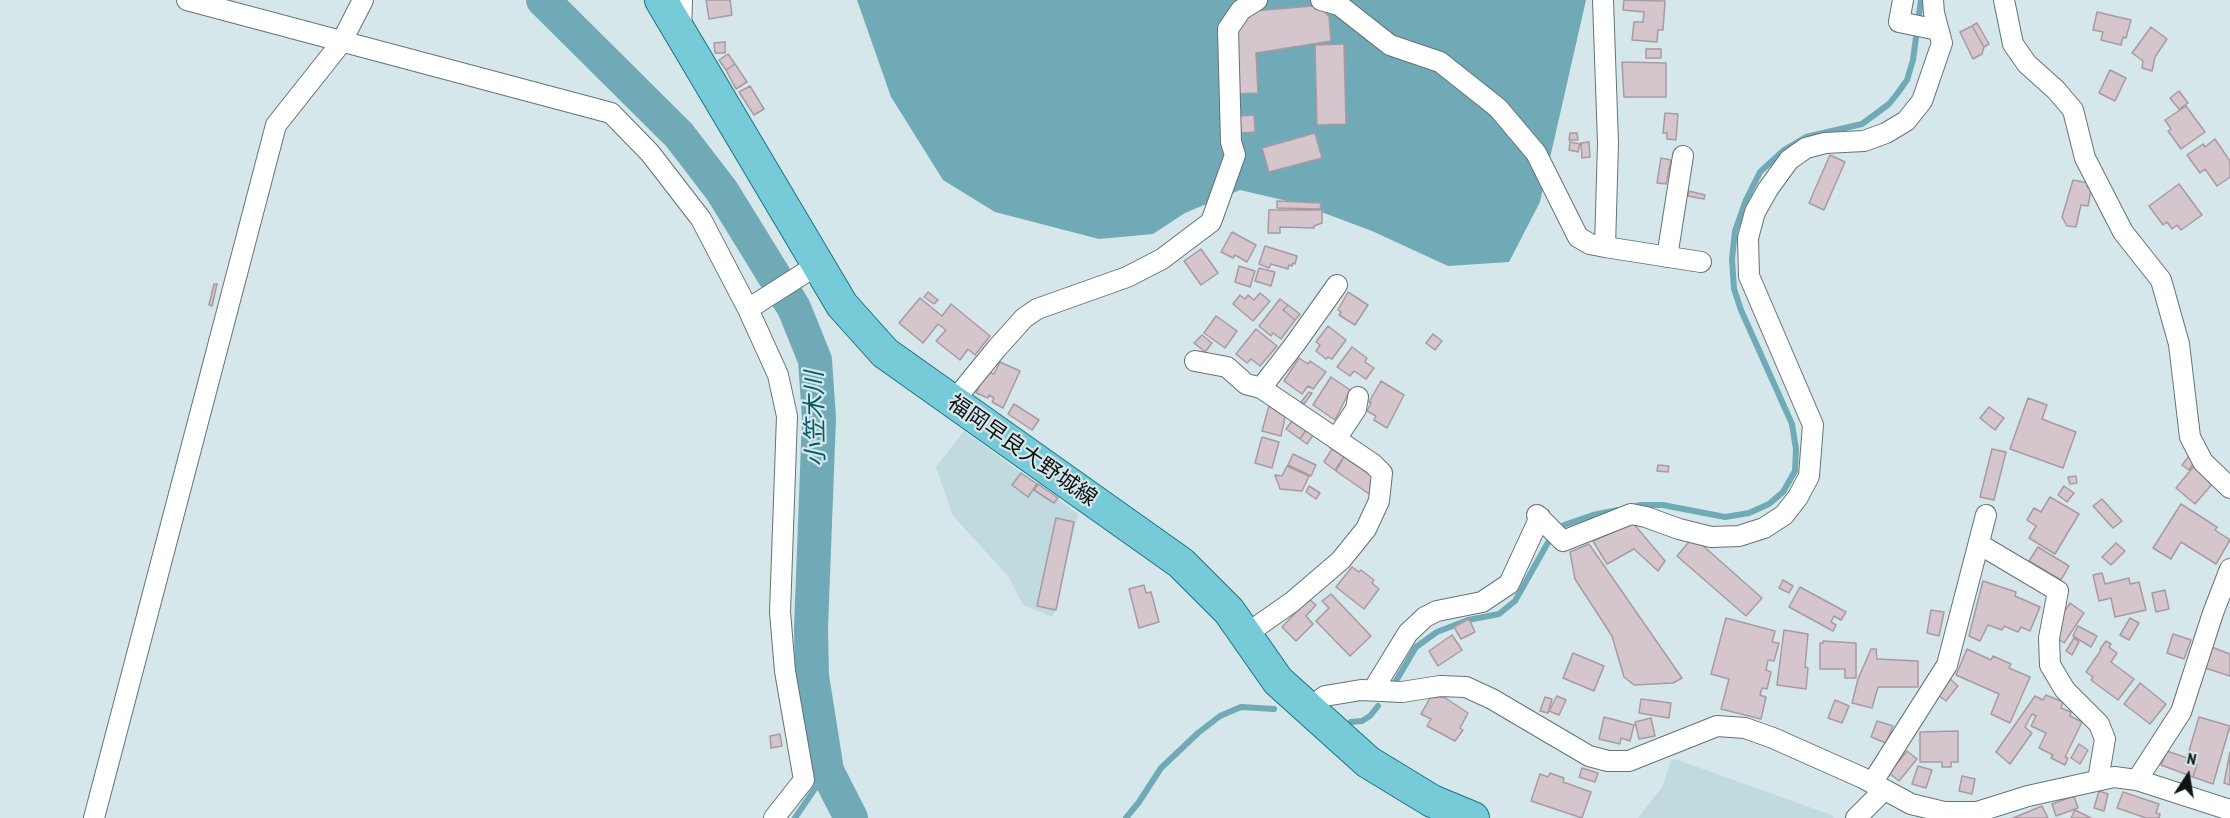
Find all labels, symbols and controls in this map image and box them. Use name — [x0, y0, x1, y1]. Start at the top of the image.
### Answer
water label: 小笠木川 — [801, 371, 831, 467]
street label: 福岡早良大野城線 — [942, 390, 1102, 512]
north arrow — [2158, 746, 2218, 806]
text: N — [2185, 748, 2198, 769]

